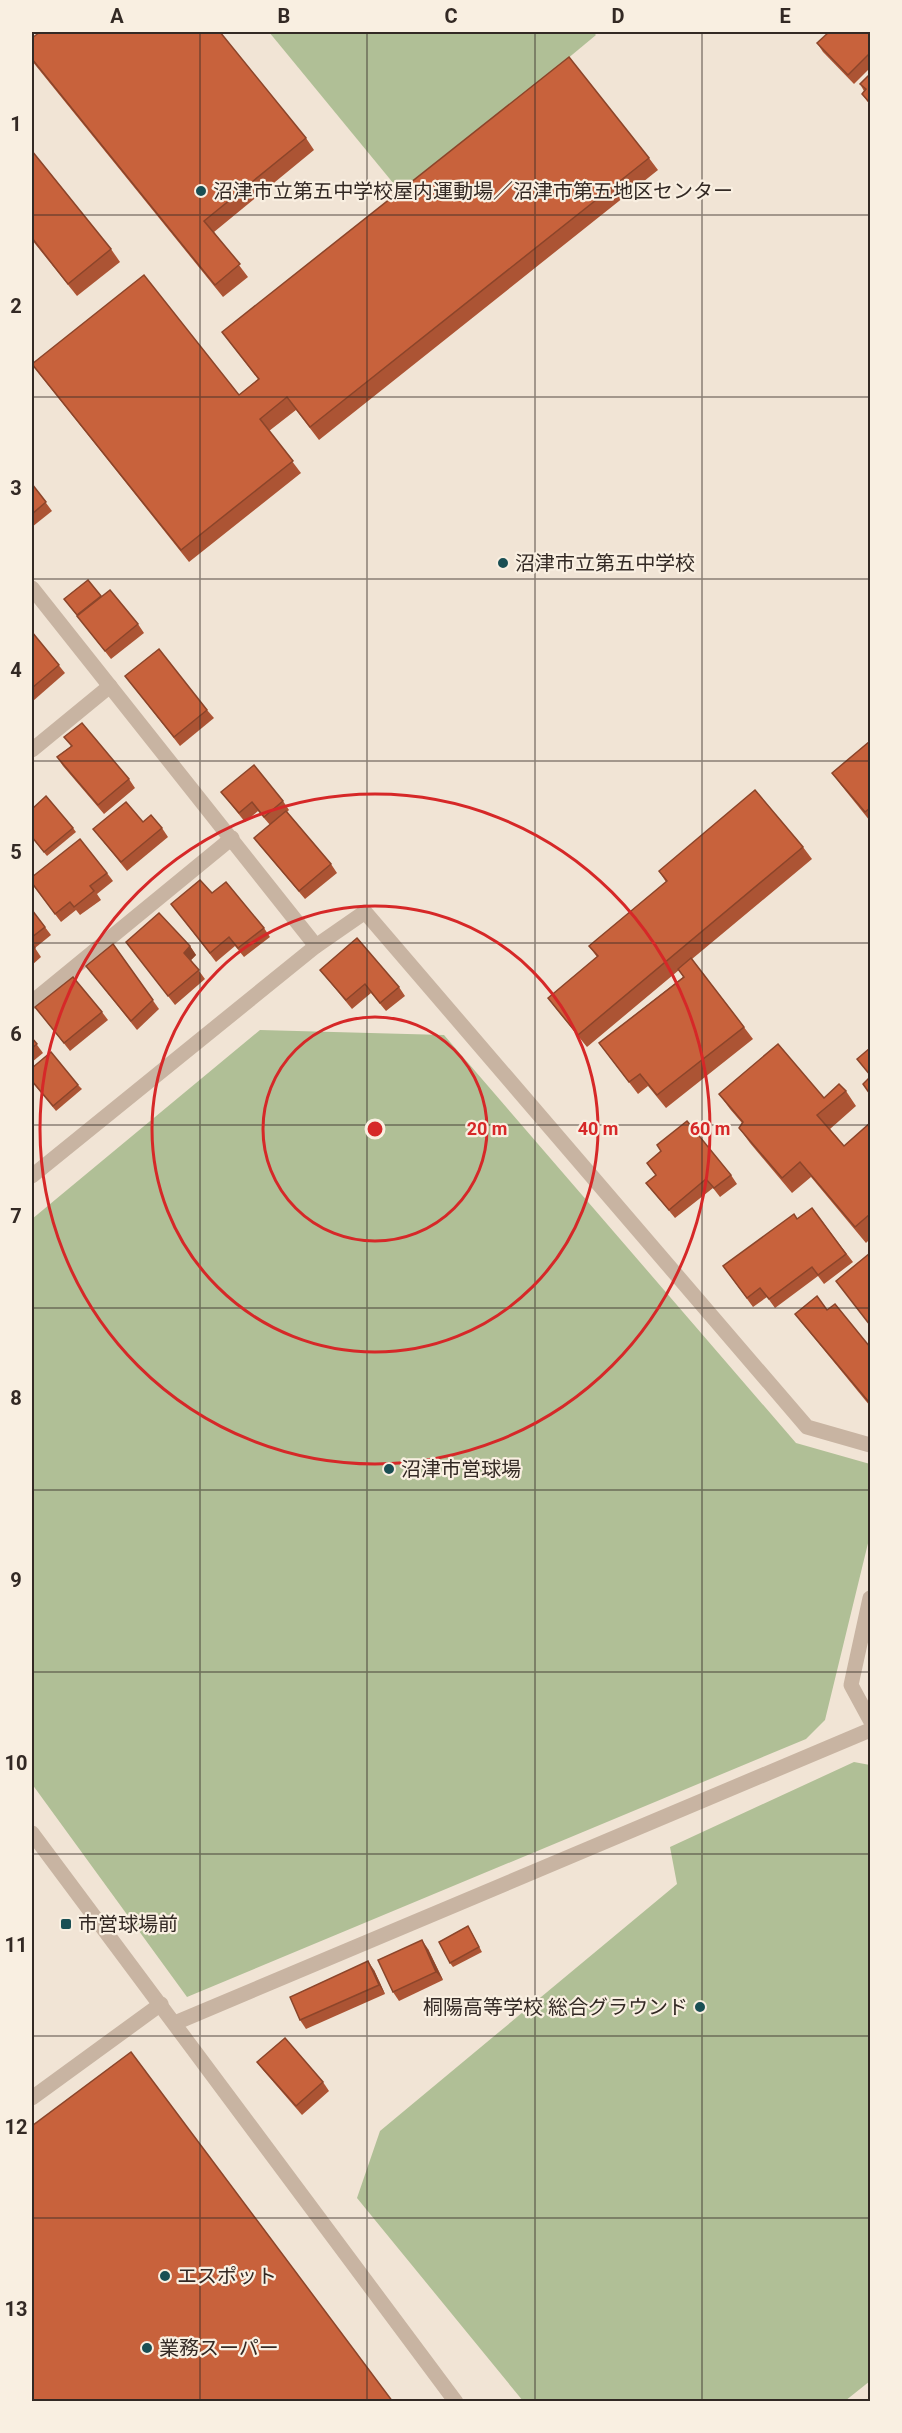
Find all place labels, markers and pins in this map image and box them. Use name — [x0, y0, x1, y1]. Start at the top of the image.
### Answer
place label: 沼津市立第五中学校屋内運動場／沼津市第五地区センター — [213, 179, 733, 203]
marker: 沼津市立第五中学校屋内運動場／沼津市第五地区センター — [194, 184, 208, 198]
place label: 沼津市立第五中学校 — [515, 551, 695, 575]
marker: 沼津市立第五中学校 — [496, 556, 510, 570]
centre of rings — [365, 1119, 385, 1139]
place label: 沼津市営球場 — [401, 1457, 521, 1481]
marker: 沼津市営球場 — [382, 1462, 396, 1476]
place label: 市営球場前 — [78, 1912, 178, 1936]
marker: 市営球場前 — [59, 1917, 73, 1931]
place label: 桐陽高等学校 総合グラウンド — [423, 1995, 688, 2019]
marker: 桐陽高等学校 総合グラウンド — [693, 2000, 707, 2014]
place label: エスポット — [177, 2264, 277, 2288]
marker: エスポット — [158, 2269, 172, 2283]
place label: 業務スーパー — [159, 2336, 279, 2360]
marker: 業務スーパー — [140, 2341, 154, 2355]

